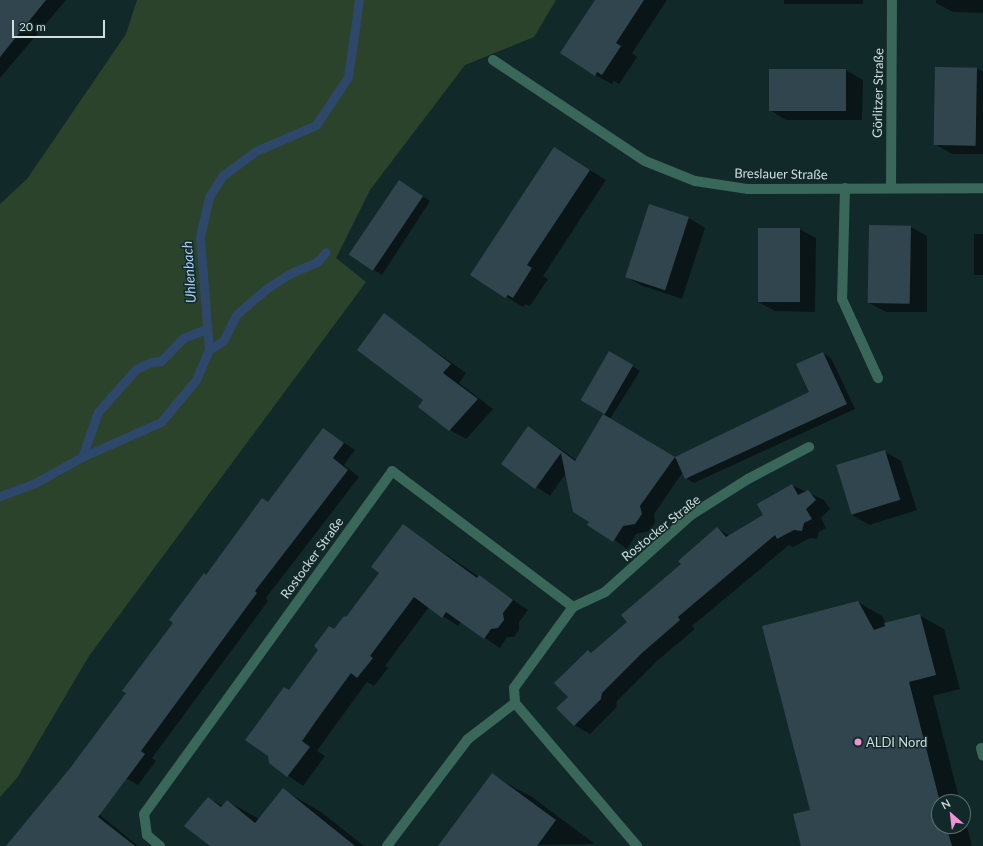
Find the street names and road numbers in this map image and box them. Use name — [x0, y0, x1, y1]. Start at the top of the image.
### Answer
street label: Görlitzer Straße — [869, 48, 887, 138]
street label: Breslauer Straße — [734, 165, 828, 183]
street label: Rostocker Straße — [618, 491, 704, 565]
street label: Rostocker Straße — [277, 514, 347, 602]

